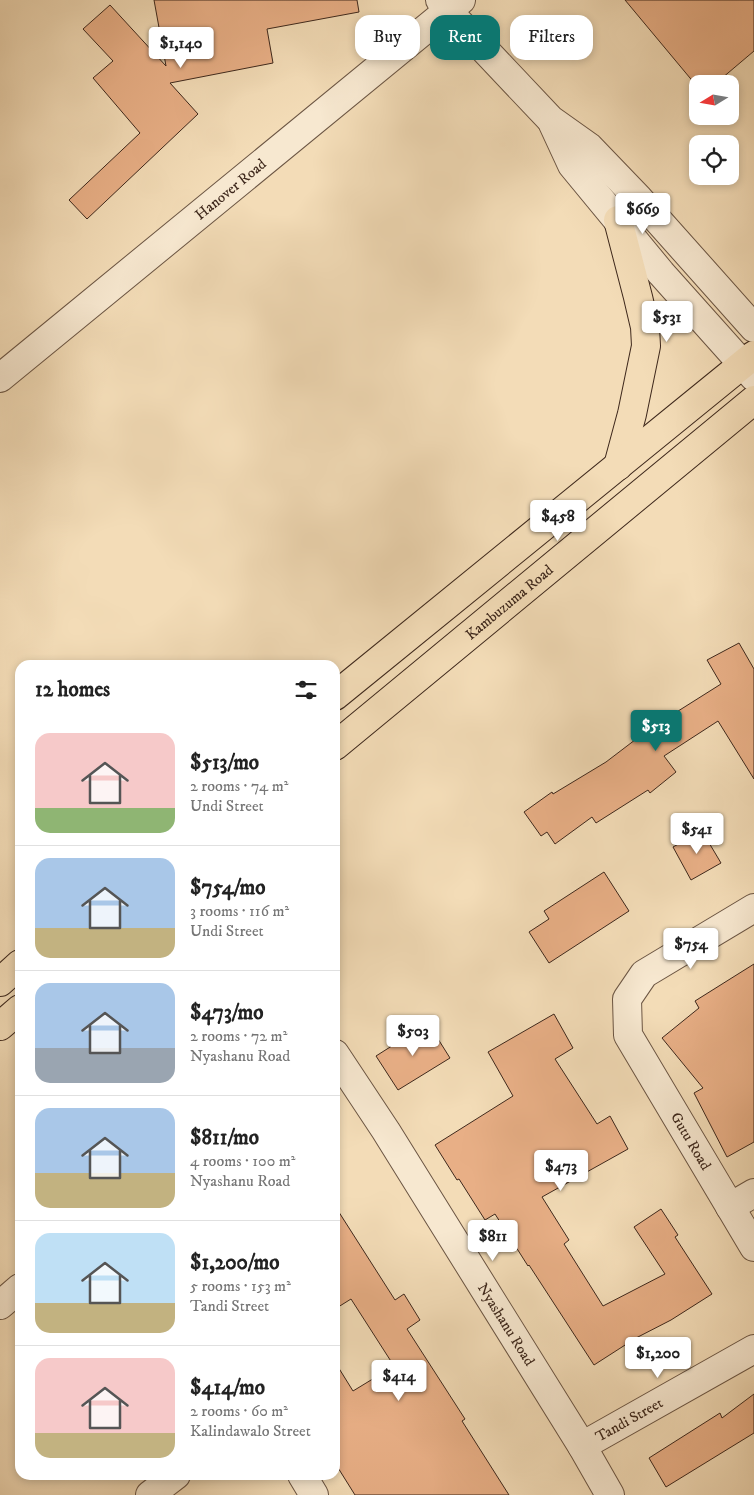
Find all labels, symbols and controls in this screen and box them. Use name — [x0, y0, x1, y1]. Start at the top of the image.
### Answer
chip: Buy — [355, 15, 420, 60]
chip: Rent — [430, 15, 500, 60]
chip: Filters — [510, 15, 593, 60]
pin: $1,140 — [140, 27, 222, 69]
text: $1,140 — [160, 33, 202, 53]
north arrow — [689, 75, 739, 125]
map controls — [689, 75, 739, 185]
button: locate — [689, 135, 739, 185]
street label: Hanover Road — [191, 154, 271, 224]
pin: $669 — [613, 192, 673, 235]
text: $669 — [626, 199, 660, 219]
pin: $531 — [637, 300, 697, 343]
text: $531 — [653, 307, 681, 327]
pin: $458 — [528, 500, 588, 542]
text: $458 — [541, 506, 575, 526]
street label: Kambuzuma Road — [462, 560, 558, 644]
icon: filters — [292, 676, 320, 704]
text: 12 homes — [35, 677, 110, 703]
pin: $513 — [626, 710, 686, 752]
text: $513 — [642, 716, 670, 736]
text: $513/mo — [190, 750, 259, 776]
icon: home — [75, 753, 135, 813]
text: 2 rooms · 74 m² — [190, 776, 288, 796]
text: Undi Street — [190, 796, 264, 816]
pin: $541 — [667, 812, 727, 855]
text: $541 — [682, 819, 712, 839]
text: $754/mo — [190, 875, 265, 901]
icon: home — [75, 878, 135, 938]
text: 3 rooms · 116 m² — [190, 901, 289, 921]
text: Undi Street — [190, 921, 264, 941]
pin: $754 — [661, 928, 721, 970]
text: $754 — [674, 934, 708, 954]
text: $473/mo — [190, 1000, 263, 1026]
icon: home — [75, 1003, 135, 1063]
pin: $503 — [383, 1014, 443, 1057]
text: $503 — [397, 1021, 429, 1041]
text: 2 rooms · 72 m² — [190, 1026, 287, 1046]
text: Nyashanu Road — [190, 1046, 290, 1066]
street label: Gutu Road — [666, 1109, 715, 1174]
text: $811/mo — [190, 1125, 259, 1151]
icon: home — [75, 1128, 135, 1188]
pin: $473 — [531, 1150, 591, 1192]
text: 4 rooms · 100 m² — [190, 1151, 295, 1171]
text: $473 — [545, 1156, 577, 1176]
text: Nyashanu Road — [190, 1171, 290, 1191]
pin: $811 — [463, 1220, 523, 1262]
text: $811 — [479, 1226, 507, 1246]
text: $1,200/mo — [190, 1250, 279, 1276]
icon: home — [75, 1253, 135, 1313]
text: 5 rooms · 153 m² — [190, 1276, 291, 1296]
street label: Nyashanu Road — [473, 1280, 539, 1370]
text: Tandi Street — [190, 1296, 269, 1316]
pin: $1,200 — [617, 1336, 699, 1379]
text: $1,200 — [636, 1343, 680, 1363]
pin: $414 — [369, 1360, 429, 1402]
text: $414 — [382, 1366, 416, 1386]
text: $414/mo — [190, 1375, 265, 1401]
icon: home — [75, 1378, 135, 1438]
street label: Tandi Street — [592, 1393, 666, 1446]
text: 2 rooms · 60 m² — [190, 1401, 288, 1421]
text: Kalindawalo Street — [190, 1421, 311, 1441]

